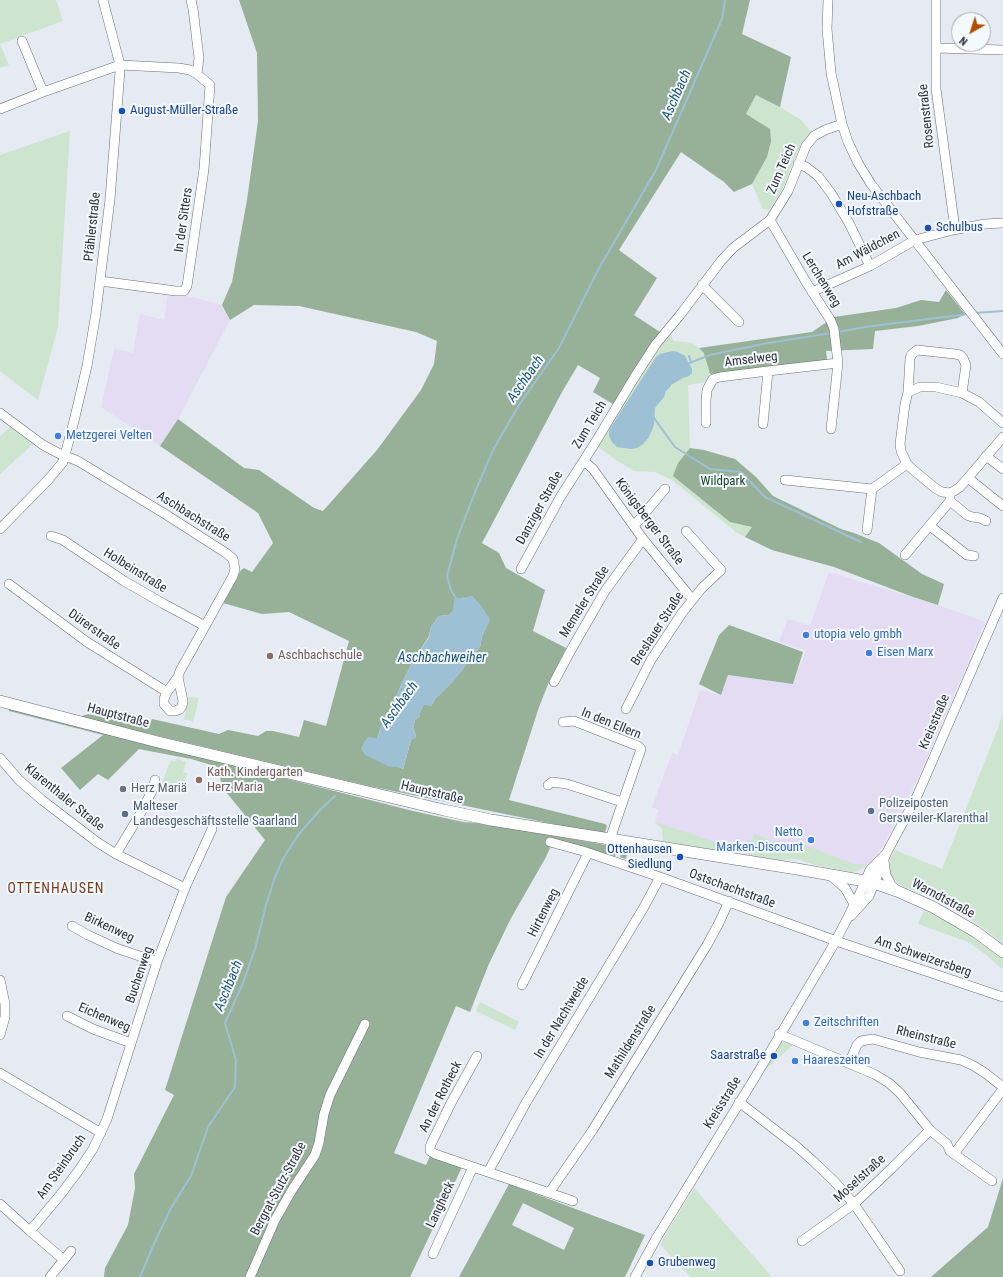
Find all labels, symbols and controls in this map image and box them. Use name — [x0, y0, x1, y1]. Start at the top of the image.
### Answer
north arrow — [951, 12, 991, 52]
text: N — [957, 34, 970, 48]
water label: Aschbach — [659, 67, 695, 123]
street label: Rosenstraße — [916, 83, 938, 149]
place label: August-Müller-Straße — [130, 103, 238, 119]
marker: August-Müller-Straße — [117, 106, 127, 116]
street label: Zum Teich — [764, 142, 800, 196]
street label: In der Sitters — [172, 187, 196, 253]
place label: Neu-Aschbach Hofstraße — [847, 189, 921, 220]
street label: Pfählerstraße — [82, 192, 104, 262]
marker: Neu-Aschbach Hofstraße — [834, 199, 844, 209]
place label: Schulbus — [936, 220, 983, 236]
marker: Schulbus — [923, 223, 933, 233]
street label: Am Wäldchen — [833, 227, 903, 273]
street label: Lerchenweg — [798, 250, 844, 310]
street label: Amselweg — [724, 349, 778, 371]
water label: Aschbach — [504, 353, 548, 405]
street label: Zum Teich — [570, 398, 610, 452]
place label: Metzgerei Velten — [66, 428, 152, 444]
marker: Metzgerei Velten — [53, 431, 63, 441]
street label: Danziger Straße — [513, 469, 567, 547]
park label: Wildpark — [701, 474, 745, 490]
street label: Königsberger Straße — [611, 476, 687, 568]
street label: Aschbachstraße — [154, 488, 232, 546]
street label: Holbeinstraße — [100, 545, 170, 597]
street label: Memeler Straße — [557, 563, 613, 641]
street label: Breslauer Straße — [628, 589, 688, 669]
street label: Dürerstraße — [65, 606, 123, 654]
place label: utopia velo gmbh — [814, 627, 902, 643]
marker: utopia velo gmbh — [801, 630, 811, 640]
place label: Eisen Marx — [877, 645, 933, 661]
place label: Aschbachschule — [278, 648, 362, 664]
marker: Eisen Marx — [864, 648, 874, 658]
water label: Aschbachweiher — [398, 650, 486, 666]
marker: Aschbachschule — [265, 651, 275, 661]
water label: Aschbach — [378, 679, 422, 731]
street label: Kreisstraße — [916, 692, 954, 752]
street label: Hauptstraße — [85, 700, 151, 732]
street label: In den Ellern — [579, 705, 643, 743]
street label: Klarenthaler Straße — [21, 761, 107, 835]
place label: Kath. Kindergarten Herz Maria — [207, 765, 303, 796]
marker: Kath. Kindergarten Herz Maria — [194, 775, 204, 785]
street label: Hauptstraße — [399, 778, 465, 808]
place label: Herz Mariä — [131, 781, 187, 797]
marker: Herz Mariä — [118, 784, 128, 794]
place label: Polizeiposten Gersweiler-Klarenthal — [879, 796, 988, 827]
place label: Malteser Landesgeschäftsstelle Saarland — [133, 799, 297, 830]
marker: Polizeiposten Gersweiler-Klarenthal — [866, 806, 876, 816]
marker: Malteser Landesgeschäftsstelle Saarland — [120, 809, 130, 819]
place label: Netto Marken-Discount — [716, 825, 803, 856]
marker: Netto Marken-Discount — [806, 835, 816, 845]
place label: Ottenhausen Siedlung — [607, 842, 672, 873]
marker: Ottenhausen Siedlung — [675, 852, 685, 862]
street label: Ostschachtstraße — [687, 866, 777, 912]
street label: Warndtstraße — [909, 876, 977, 922]
district label: OTTENHAUSEN — [7, 881, 105, 897]
street label: Hirtenweg — [525, 886, 563, 940]
street label: Birkenweg — [82, 910, 136, 946]
street label: Am Schweizersberg — [873, 933, 973, 981]
street label: Buchenweg — [123, 945, 157, 1005]
water label: Aschbach — [211, 958, 247, 1014]
street label: In der Nachtweide — [531, 974, 593, 1062]
street label: Eichenweg — [76, 1000, 132, 1036]
street label: Mathildenstraße — [602, 1002, 660, 1082]
place label: Zeitschriften — [814, 1015, 879, 1031]
marker: Zeitschriften — [801, 1018, 811, 1028]
street label: Rheinstraße — [894, 1023, 958, 1053]
place label: Saarstraße — [710, 1048, 766, 1064]
marker: Saarstraße — [769, 1051, 779, 1061]
place label: Haareszeiten — [803, 1053, 870, 1069]
marker: Haareszeiten — [790, 1056, 800, 1066]
street label: An der Rotheck — [416, 1059, 466, 1135]
street label: Kreisstraße — [701, 1074, 745, 1132]
street label: Am Steinbruch — [34, 1132, 90, 1202]
street label: Bergrat-Stutz-Straße — [248, 1140, 310, 1238]
street label: Moselstraße — [831, 1152, 889, 1206]
street label: Langheck — [424, 1179, 458, 1231]
place label: Grubenweg — [658, 1255, 716, 1271]
marker: Grubenweg — [645, 1258, 655, 1268]

